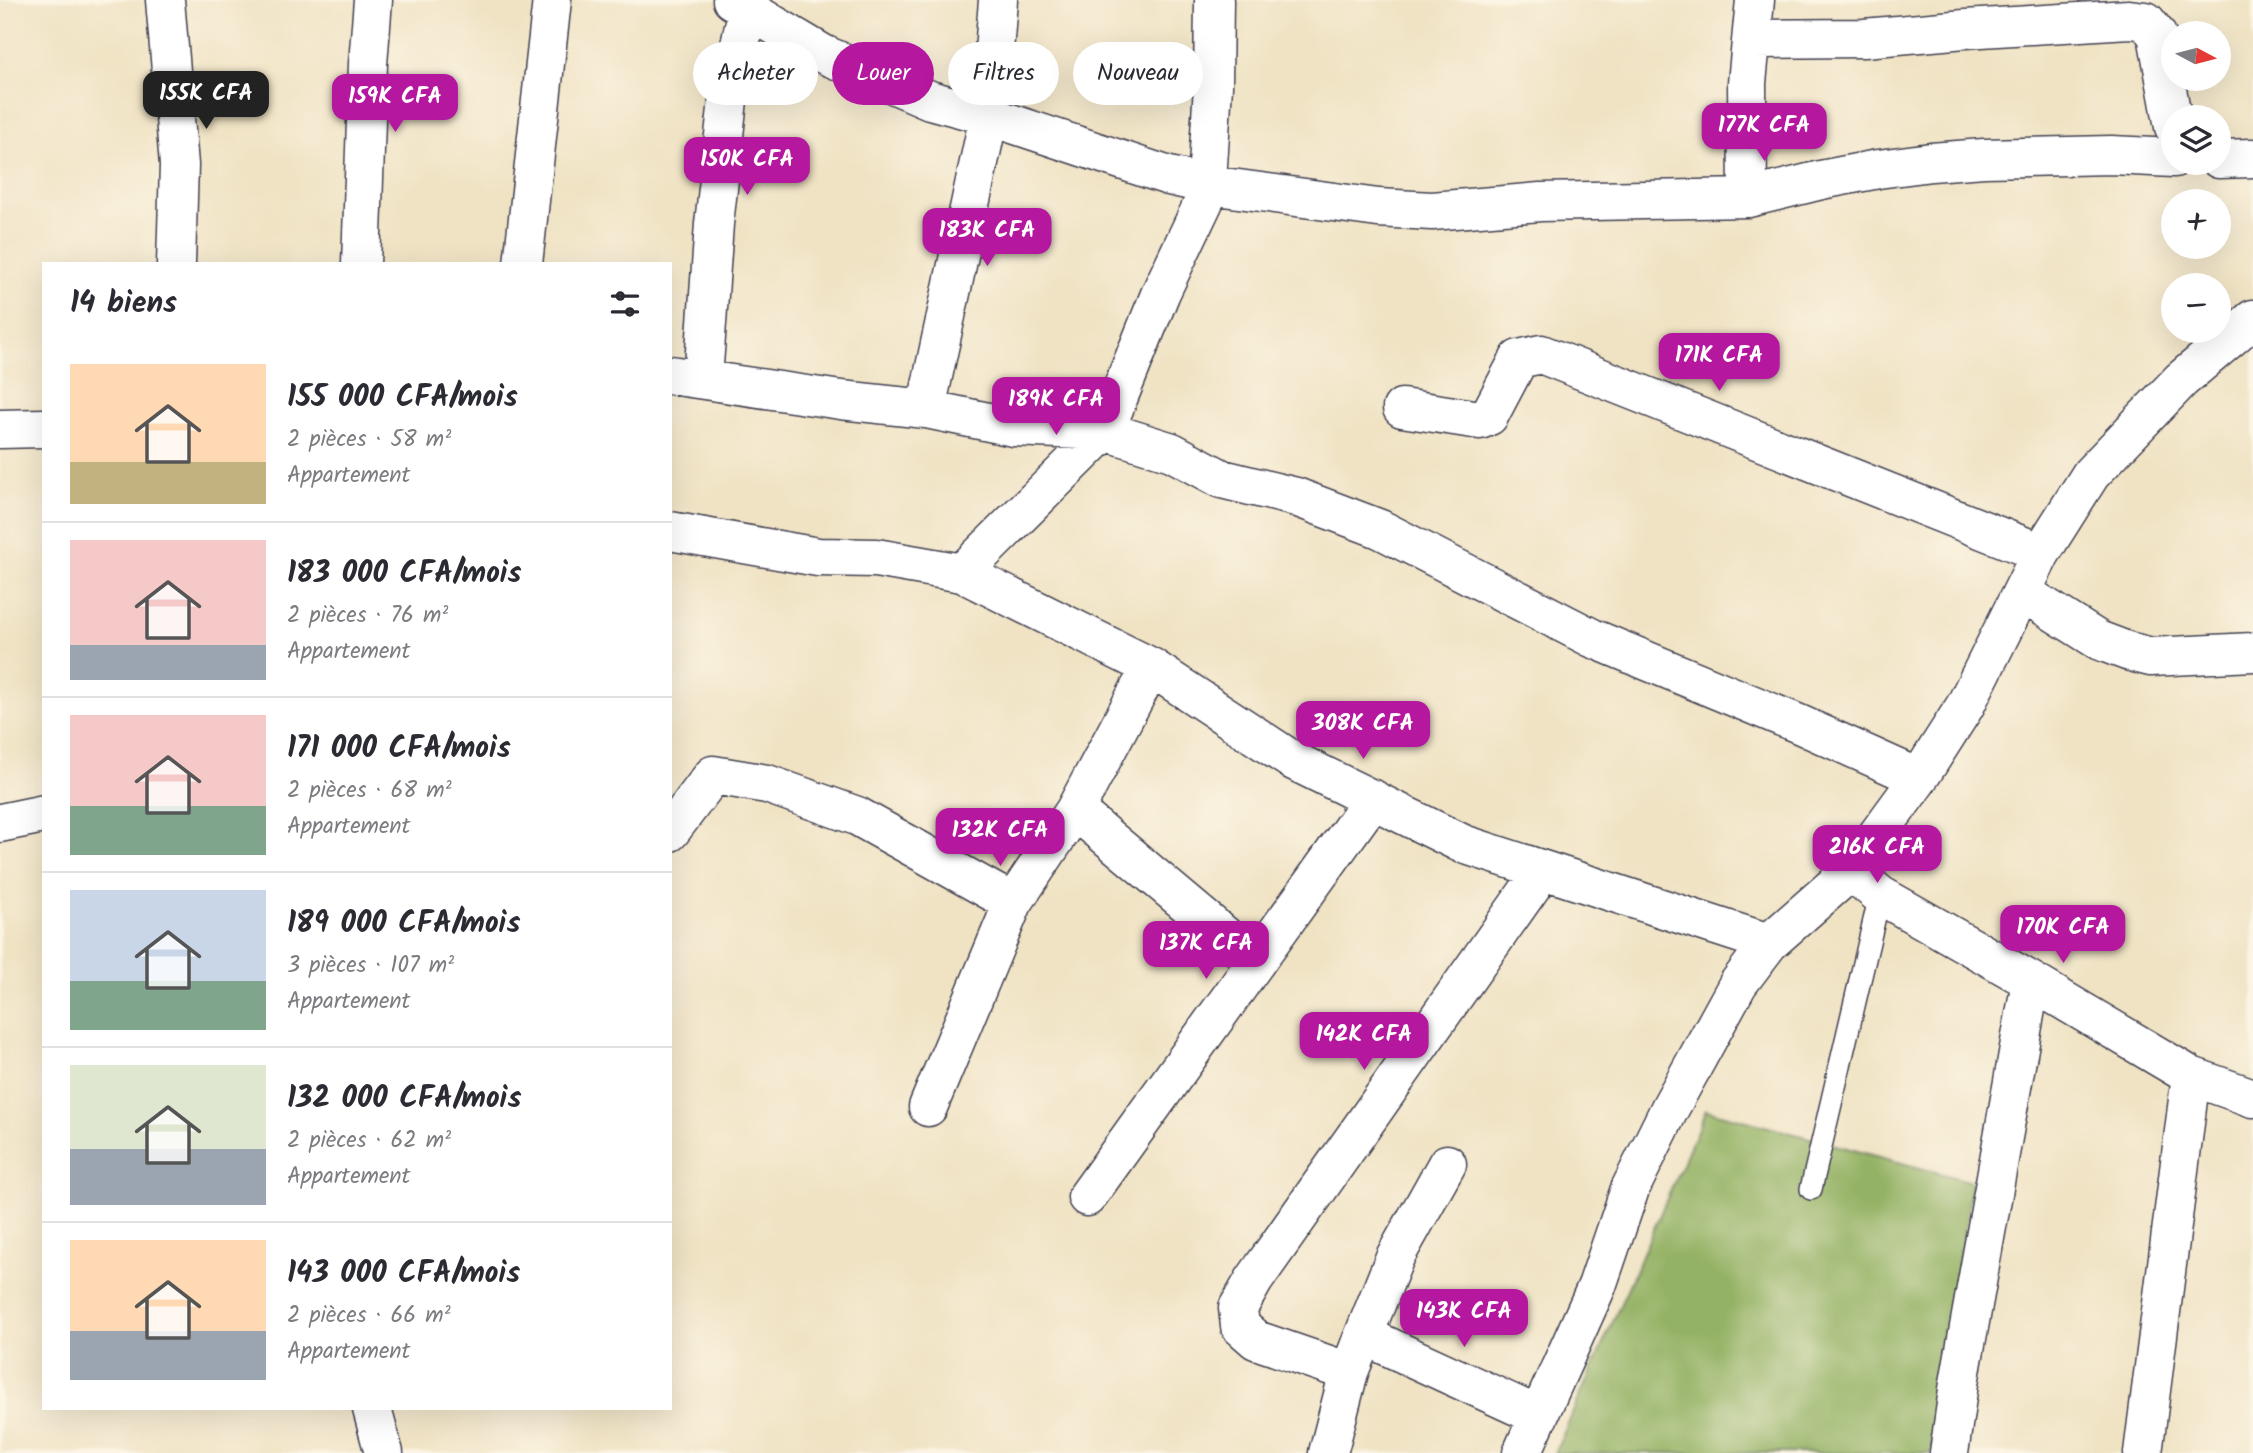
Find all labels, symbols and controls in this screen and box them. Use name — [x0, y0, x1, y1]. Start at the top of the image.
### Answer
north arrow — [2161, 21, 2231, 91]
map controls — [2161, 21, 2231, 343]
chip: Acheter — [693, 42, 818, 105]
chip: Louer — [832, 42, 934, 105]
chip: Filtres — [948, 42, 1059, 105]
chip: Nouveau — [1073, 42, 1203, 105]
pin: 155K CFA — [134, 72, 278, 131]
pin: 159K CFA — [323, 74, 467, 134]
text: 155K CFA — [159, 76, 253, 112]
text: 159K CFA — [348, 79, 442, 115]
pin: 177K CFA — [1692, 104, 1836, 163]
button: layers — [2161, 105, 2231, 175]
text: 177K CFA — [1718, 108, 1810, 144]
pin: 150K CFA — [675, 138, 819, 197]
text: 150K CFA — [700, 142, 794, 178]
button: + — [2161, 189, 2231, 259]
pin: 183K CFA — [915, 208, 1059, 268]
text: 183K CFA — [939, 213, 1035, 249]
button: − — [2161, 273, 2231, 343]
text: 14 biens — [70, 280, 177, 328]
icon: filters — [606, 285, 644, 323]
pin: 171K CFA — [1647, 334, 1791, 393]
text: 171K CFA — [1675, 338, 1763, 374]
text: 155 000 CFA/mois — [287, 374, 518, 422]
pin: 189K CFA — [984, 378, 1128, 437]
text: 189K CFA — [1008, 382, 1104, 418]
icon: home — [126, 392, 210, 476]
text: 2 pièces · 58 m² — [287, 422, 451, 458]
text: Appartement — [287, 458, 410, 494]
text: 183 000 CFA/mois — [287, 550, 522, 598]
icon: home — [126, 568, 210, 652]
text: 2 pièces · 76 m² — [287, 598, 448, 634]
text: Appartement — [287, 634, 410, 670]
pin: 308K CFA — [1291, 702, 1435, 761]
text: 308K CFA — [1312, 706, 1414, 742]
text: 171 000 CFA/mois — [287, 725, 511, 773]
icon: home — [126, 743, 210, 827]
text: 2 pièces · 68 m² — [287, 773, 452, 809]
pin: 132K CFA — [928, 808, 1072, 868]
text: Appartement — [287, 809, 410, 845]
text: 132K CFA — [952, 813, 1048, 849]
pin: 216K CFA — [1805, 826, 1949, 885]
text: 216K CFA — [1829, 830, 1925, 866]
text: 189 000 CFA/mois — [287, 900, 520, 948]
pin: 170K CFA — [1991, 906, 2135, 965]
text: 170K CFA — [2016, 910, 2110, 946]
icon: home — [126, 918, 210, 1002]
pin: 137K CFA — [1134, 922, 1278, 981]
text: 137K CFA — [1159, 926, 1253, 962]
text: 3 pièces · 107 m² — [287, 948, 454, 984]
text: Appartement — [287, 984, 410, 1020]
pin: 142K CFA — [1292, 1012, 1436, 1072]
text: 142K CFA — [1316, 1017, 1412, 1053]
text: 132 000 CFA/mois — [287, 1075, 521, 1123]
icon: home — [126, 1093, 210, 1177]
text: 2 pièces · 62 m² — [287, 1123, 451, 1159]
text: Appartement — [287, 1159, 410, 1195]
text: 143 000 CFA/mois — [287, 1250, 520, 1298]
icon: home — [126, 1268, 210, 1352]
pin: 143K CFA — [1392, 1290, 1536, 1349]
text: 143K CFA — [1416, 1294, 1512, 1330]
text: 2 pièces · 66 m² — [287, 1298, 451, 1334]
text: Appartement — [287, 1334, 410, 1370]

